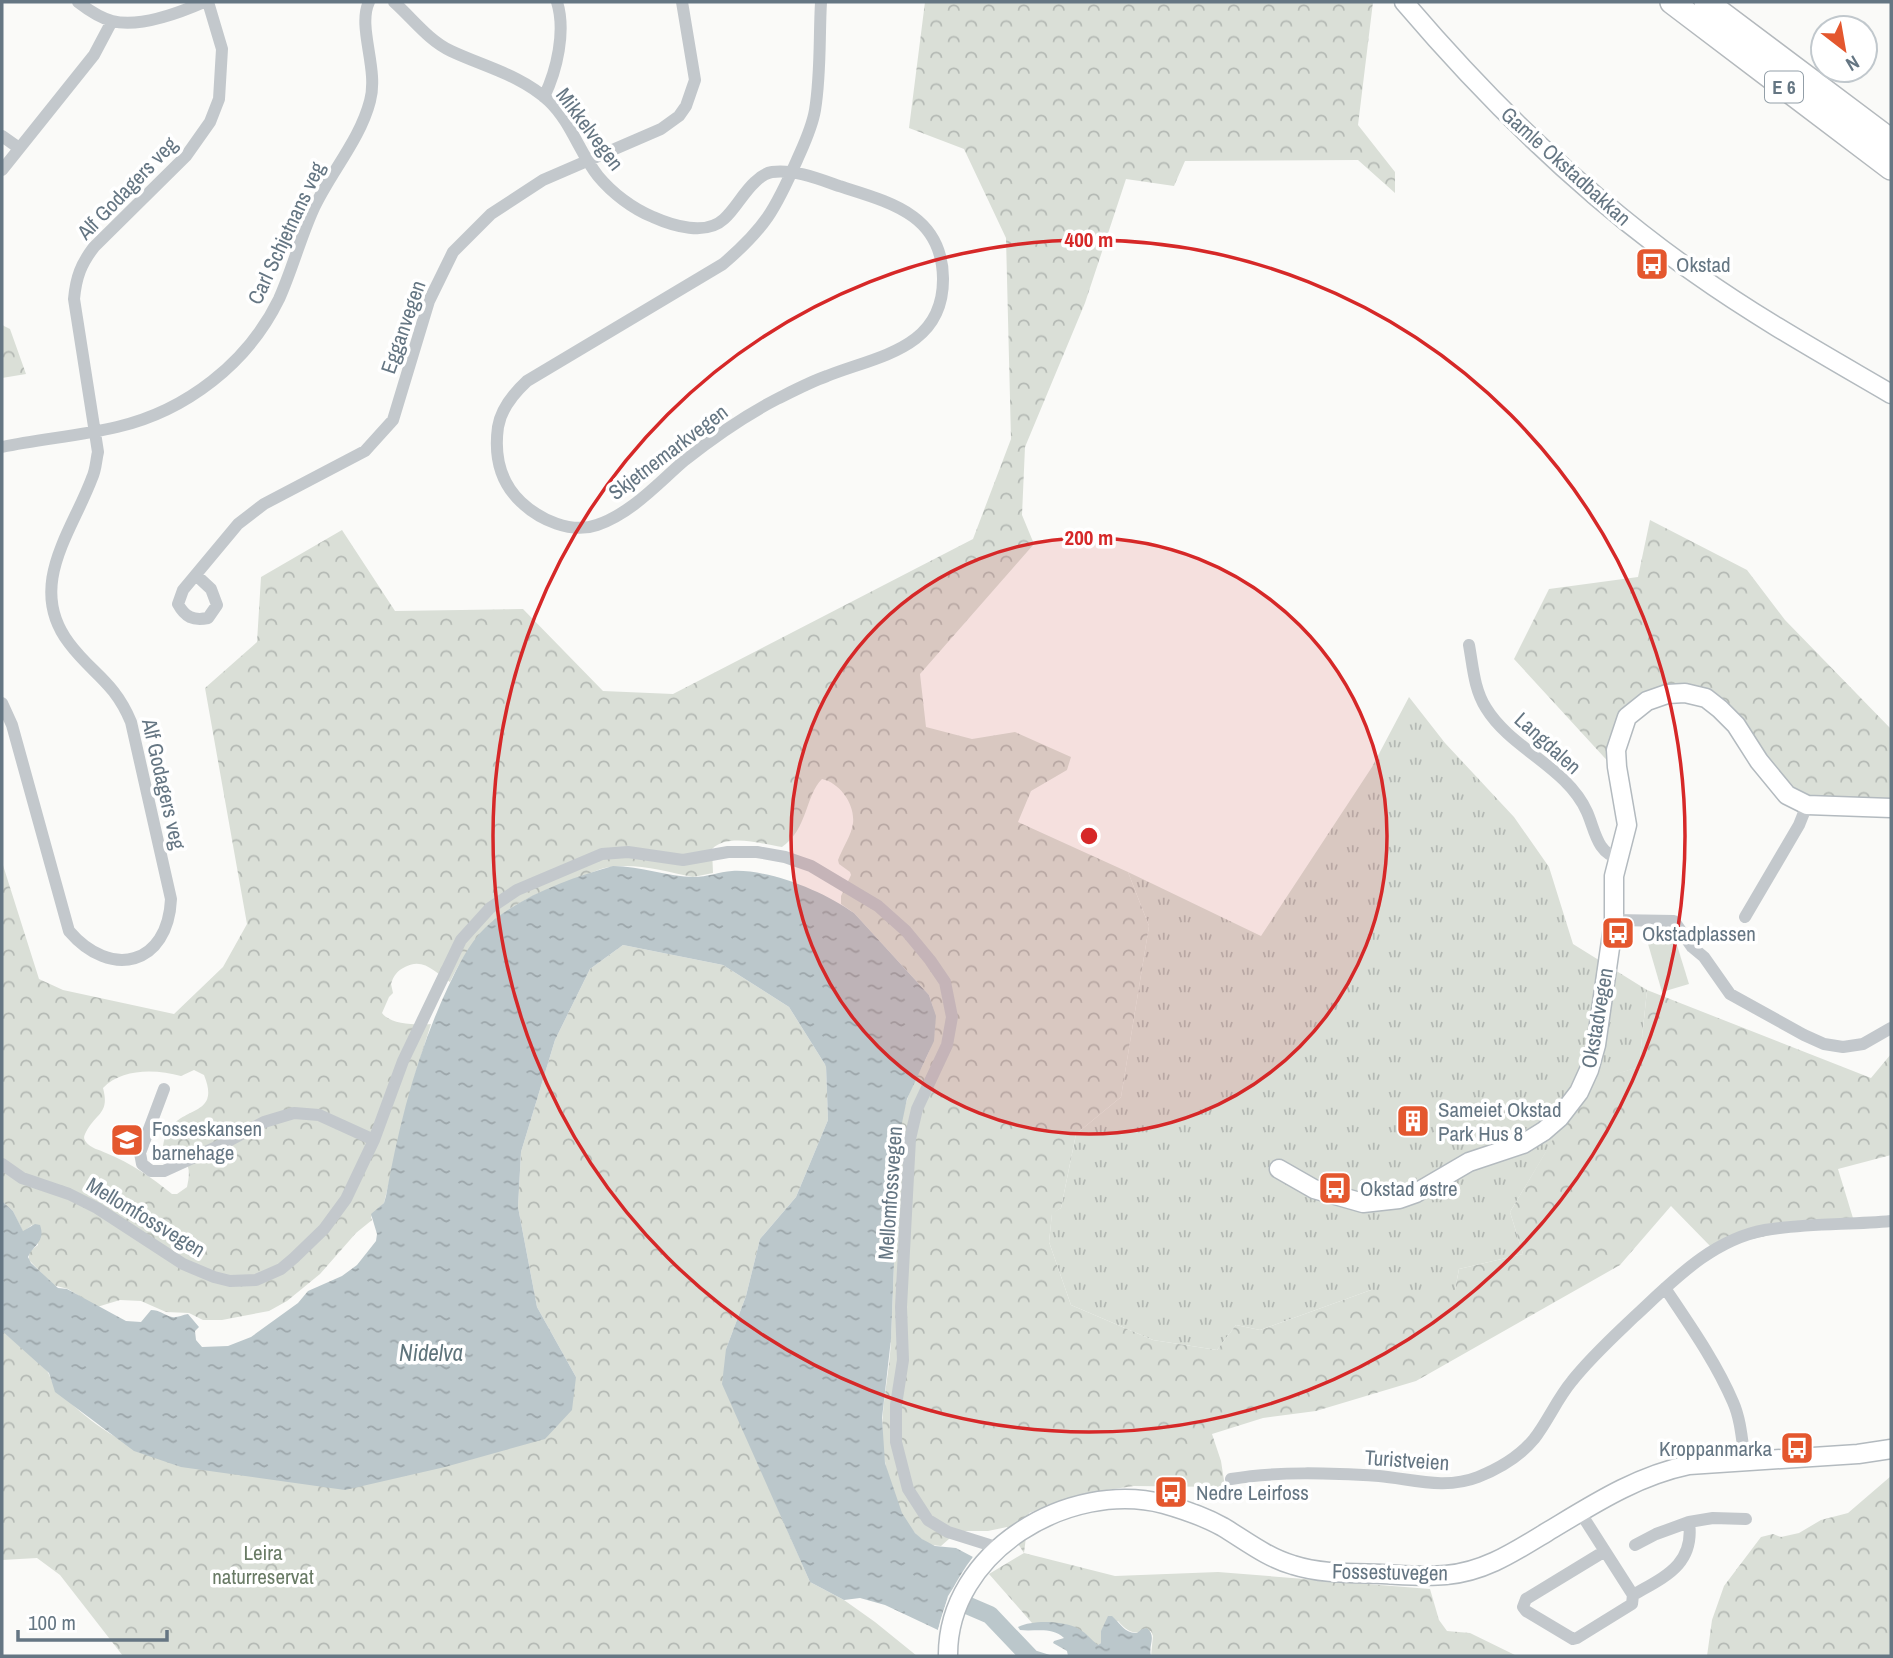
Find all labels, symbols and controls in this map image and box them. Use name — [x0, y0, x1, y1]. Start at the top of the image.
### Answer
north arrow — [1809, 14, 1879, 84]
text: N — [1841, 50, 1864, 78]
road number: E 6 — [1765, 72, 1803, 102]
street label: Mikkelvegen — [549, 82, 631, 176]
street label: Gamle Okstadbakkan — [1495, 100, 1637, 232]
street label: Alf Godagers veg — [70, 130, 184, 247]
street label: Carl Schjetnans veg — [240, 157, 332, 309]
text: 400 m — [1065, 225, 1113, 254]
bus stop icon: Okstad — [1633, 245, 1671, 283]
place label: Okstad — [1676, 250, 1731, 279]
street label: Egganvegen — [374, 277, 432, 377]
street label: Skjetnemarkvegen — [602, 398, 734, 506]
text: 200 m — [1065, 523, 1113, 552]
street label: Langdalen — [1508, 705, 1588, 781]
street label: Alf Godagers veg — [135, 715, 193, 852]
centre of rings — [1077, 824, 1101, 848]
bus stop icon: Okstadplassen — [1599, 914, 1637, 952]
place label: Okstadplassen — [1642, 919, 1756, 948]
street label: Okstadvegen — [1574, 966, 1620, 1070]
place label: Sameiet Okstad Park Hus 8 — [1438, 1095, 1561, 1148]
building icon: Sameiet Okstad Park Hus 8 — [1394, 1102, 1432, 1140]
place label: Fosseskansen barnehage — [152, 1114, 262, 1167]
school or university icon: Fosseskansen barnehage — [108, 1121, 146, 1159]
street label: Mellomfossvegen — [871, 1125, 909, 1261]
bus stop icon: Okstad østre — [1316, 1169, 1354, 1207]
street label: Mellomfossvegen — [81, 1170, 211, 1264]
place label: Okstad østre — [1360, 1174, 1458, 1203]
water label: Nidelva — [399, 1337, 463, 1368]
bus stop icon: Kroppanmarka — [1778, 1429, 1816, 1467]
place label: Kroppanmarka — [1659, 1434, 1772, 1463]
street label: Turistveien — [1364, 1443, 1450, 1477]
bus stop icon: Nedre Leirfoss — [1152, 1473, 1190, 1511]
place label: Nedre Leirfoss — [1196, 1478, 1309, 1507]
park label: Leira naturreservat — [212, 1538, 314, 1591]
street label: Fossestuvegen — [1332, 1556, 1448, 1588]
scale bar — [18, 1598, 166, 1642]
text: 100 m — [28, 1608, 76, 1637]

